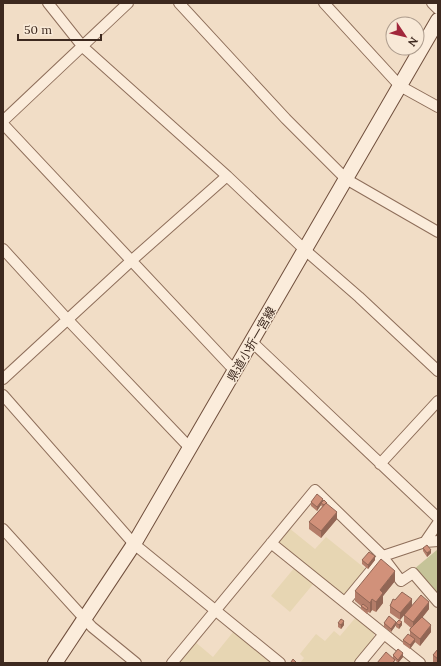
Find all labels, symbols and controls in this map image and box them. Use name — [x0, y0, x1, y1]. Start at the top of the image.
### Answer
scale bar — [18, 16, 101, 42]
north arrow — [385, 16, 425, 56]
text: 50 m — [24, 22, 52, 37]
text: N — [405, 34, 421, 50]
street label: 県道小折一宮線 — [224, 304, 278, 384]

